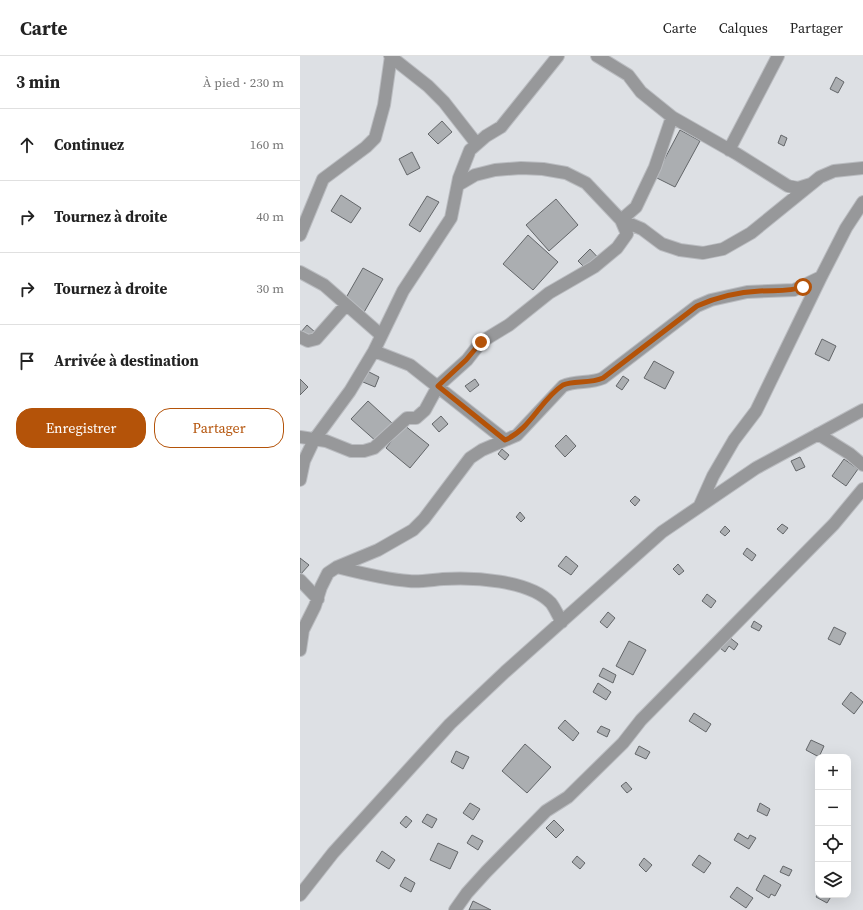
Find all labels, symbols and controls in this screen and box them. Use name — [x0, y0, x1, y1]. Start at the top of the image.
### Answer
text: Carte — [20, 15, 67, 41]
text: Carte — [663, 18, 697, 38]
text: Calques — [719, 18, 768, 38]
text: Partager — [790, 18, 843, 38]
text: 3 min — [16, 70, 60, 94]
text: À pied · 230 m — [203, 74, 284, 91]
icon: ahead — [16, 134, 38, 156]
text: Continuez — [54, 134, 124, 155]
text: 160 m — [250, 136, 284, 153]
icon: right — [16, 206, 38, 228]
text: Tournez à droite — [54, 206, 167, 227]
text: 40 m — [256, 208, 284, 225]
icon: right — [16, 278, 38, 300]
text: Tournez à droite — [54, 278, 167, 299]
route start — [794, 278, 812, 296]
text: 30 m — [256, 280, 284, 297]
route end — [472, 333, 490, 351]
icon: arrive — [16, 350, 38, 372]
text: Arrivée à destination — [54, 350, 199, 371]
button: Enregistrer — [16, 408, 146, 448]
button: Partager — [154, 408, 284, 448]
map controls — [815, 754, 851, 898]
button: + — [815, 754, 851, 790]
button: − — [815, 790, 851, 826]
button: locate — [815, 826, 851, 862]
button: layers — [815, 862, 851, 898]

